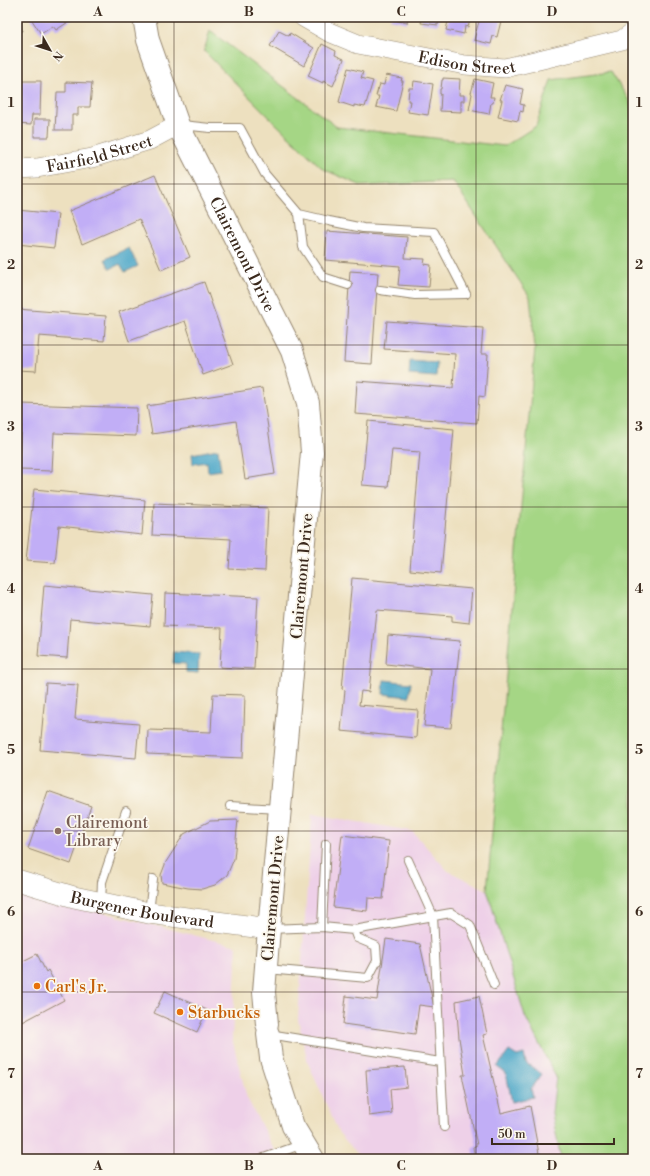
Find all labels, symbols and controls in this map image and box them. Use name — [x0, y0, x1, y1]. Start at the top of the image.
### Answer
text: A — [92, 4, 103, 20]
text: B — [244, 4, 254, 20]
text: C — [396, 4, 406, 20]
text: D — [547, 4, 557, 20]
north arrow — [30, 30, 70, 70]
street label: Edison Street — [416, 47, 518, 79]
text: N — [49, 48, 65, 64]
text: 1 — [8, 95, 15, 111]
text: 1 — [636, 95, 643, 111]
street label: Fairfield Street — [45, 131, 155, 177]
street label: Clairemont Drive — [205, 194, 280, 315]
text: 2 — [7, 257, 15, 273]
text: 2 — [635, 257, 643, 273]
text: 3 — [7, 419, 15, 435]
text: 3 — [635, 419, 643, 435]
street label: Clairemont Drive — [287, 512, 317, 640]
text: 4 — [7, 581, 16, 597]
text: 4 — [635, 581, 644, 597]
text: 5 — [7, 742, 15, 758]
text: 5 — [635, 742, 643, 758]
place label: Clairemont Library — [66, 813, 149, 851]
marker: Clairemont Library — [53, 826, 63, 836]
street label: Clairemont Drive — [258, 834, 288, 962]
street label: Burgener Boulevard — [68, 887, 215, 933]
text: 6 — [7, 904, 15, 920]
text: 6 — [635, 904, 643, 920]
place label: Carl's Jr. — [45, 977, 107, 997]
marker: Carl's Jr. — [32, 981, 42, 991]
place label: Starbucks — [188, 1003, 260, 1023]
marker: Starbucks — [175, 1007, 185, 1017]
text: 7 — [7, 1066, 15, 1082]
text: 7 — [635, 1066, 643, 1082]
scale bar — [492, 1120, 614, 1146]
text: 50 m — [498, 1127, 526, 1142]
text: A — [92, 1158, 103, 1174]
text: B — [244, 1158, 254, 1174]
text: C — [396, 1158, 406, 1174]
text: D — [547, 1158, 557, 1174]

